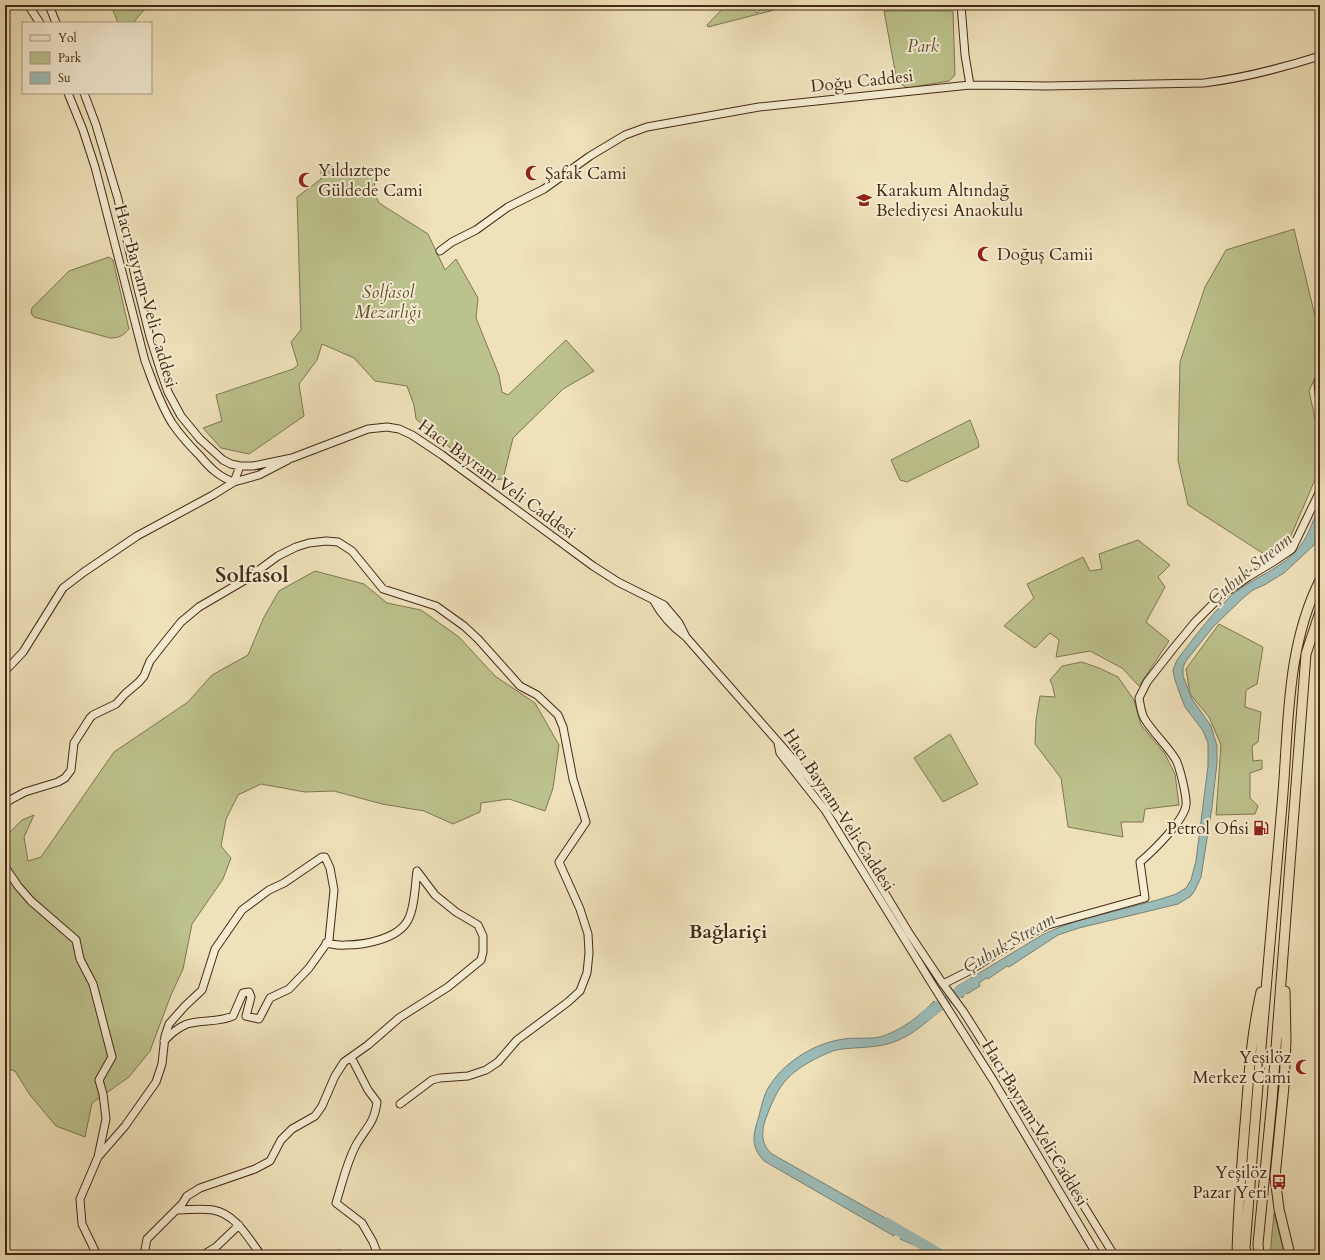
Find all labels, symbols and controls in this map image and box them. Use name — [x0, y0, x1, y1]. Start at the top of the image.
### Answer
legend — [22, 22, 152, 94]
text: Yol — [58, 30, 77, 46]
park label: Park — [907, 35, 939, 58]
text: Park — [58, 50, 82, 66]
street label: Doğu Caddesi — [810, 64, 915, 98]
text: Su — [58, 70, 71, 86]
place label: Yıldıztepe Güldede Cami — [318, 159, 423, 202]
place label: Şafak Cami — [545, 162, 627, 185]
mosque icon: Şafak Cami — [524, 164, 542, 182]
mosque icon: Yıldıztepe Güldede Cami — [297, 171, 315, 189]
place label: Karakum Altındağ Belediyesi Anaokulu — [876, 179, 1023, 222]
school or university icon: Karakum Altındağ Belediyesi Anaokulu — [855, 191, 873, 209]
street label: Hacı Bayram Veli Caddesi — [109, 202, 183, 390]
place label: Doğuş Camii — [997, 243, 1094, 266]
mosque icon: Doğuş Camii — [976, 245, 994, 263]
park label: Solfasol Mezarlığı — [355, 281, 422, 324]
street label: Hacı Bayram Veli Caddesi — [414, 414, 581, 544]
water label: Çubuk Stream — [1202, 527, 1298, 611]
district label: Solfasol — [215, 561, 289, 590]
street label: Hacı Bayram Veli Caddesi — [778, 724, 900, 896]
place label: Petrol Ofisi — [1167, 817, 1249, 840]
fuel station icon: Petrol Ofisi — [1252, 819, 1270, 837]
water label: Çubuk Stream — [958, 906, 1060, 980]
district label: Bağlariçi — [689, 919, 767, 945]
street label: Hacı Bayram Veli Caddesi — [976, 1036, 1094, 1210]
place label: Yeşilöz Merkez Cami — [1193, 1046, 1291, 1089]
mosque icon: Yeşilöz Merkez Cami — [1294, 1058, 1312, 1076]
place label: Yeşilöz Pazar Yeri — [1193, 1161, 1267, 1204]
bus stop icon: Yeşilöz Pazar Yeri — [1270, 1173, 1288, 1191]

